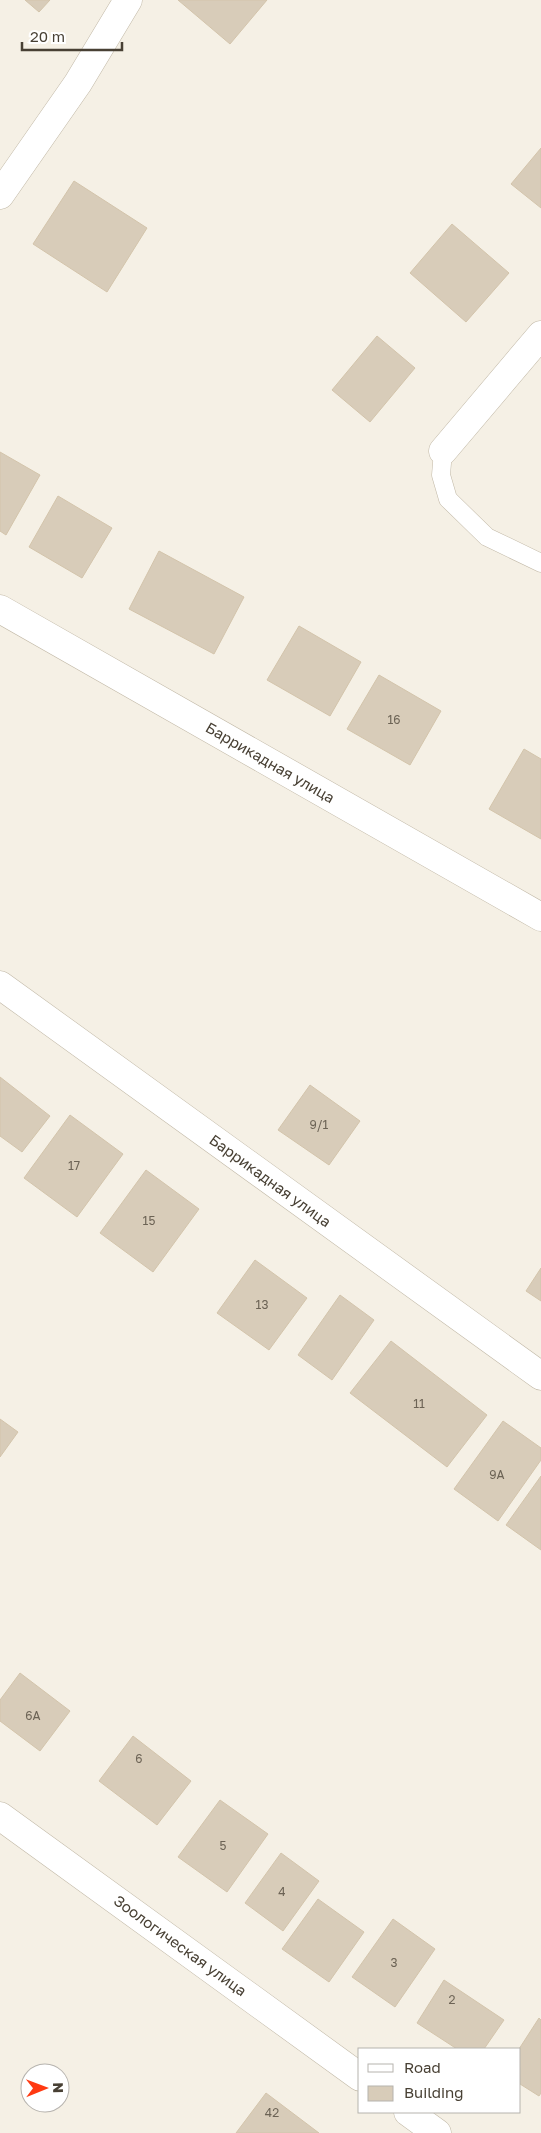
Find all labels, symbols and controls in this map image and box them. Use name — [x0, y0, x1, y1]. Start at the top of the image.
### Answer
scale bar — [22, 20, 122, 52]
text: 20 m — [30, 27, 65, 45]
house number: 16 — [387, 712, 401, 727]
street label: Баррикадная улица — [203, 718, 338, 806]
house number: 9/1 — [310, 1117, 329, 1132]
street label: Баррикадная улица — [206, 1130, 335, 1230]
house number: 17 — [68, 1158, 80, 1173]
house number: 15 — [143, 1213, 155, 1228]
house number: 13 — [256, 1297, 268, 1312]
house number: 11 — [413, 1396, 425, 1411]
house number: 9А — [489, 1467, 505, 1482]
house number: 6А — [25, 1708, 41, 1723]
house number: 6 — [135, 1751, 143, 1766]
house number: 5 — [220, 1838, 227, 1853]
house number: 4 — [278, 1884, 286, 1899]
street label: Зоологическая улица — [111, 1891, 250, 1999]
house number: 3 — [390, 1955, 398, 1970]
house number: 2 — [449, 1992, 456, 2007]
legend — [358, 2048, 521, 2113]
text: Road — [404, 2058, 441, 2076]
north arrow — [20, 2063, 70, 2113]
text: N — [50, 2082, 67, 2093]
text: Building — [404, 2083, 464, 2101]
house number: 42 — [265, 2105, 279, 2120]

